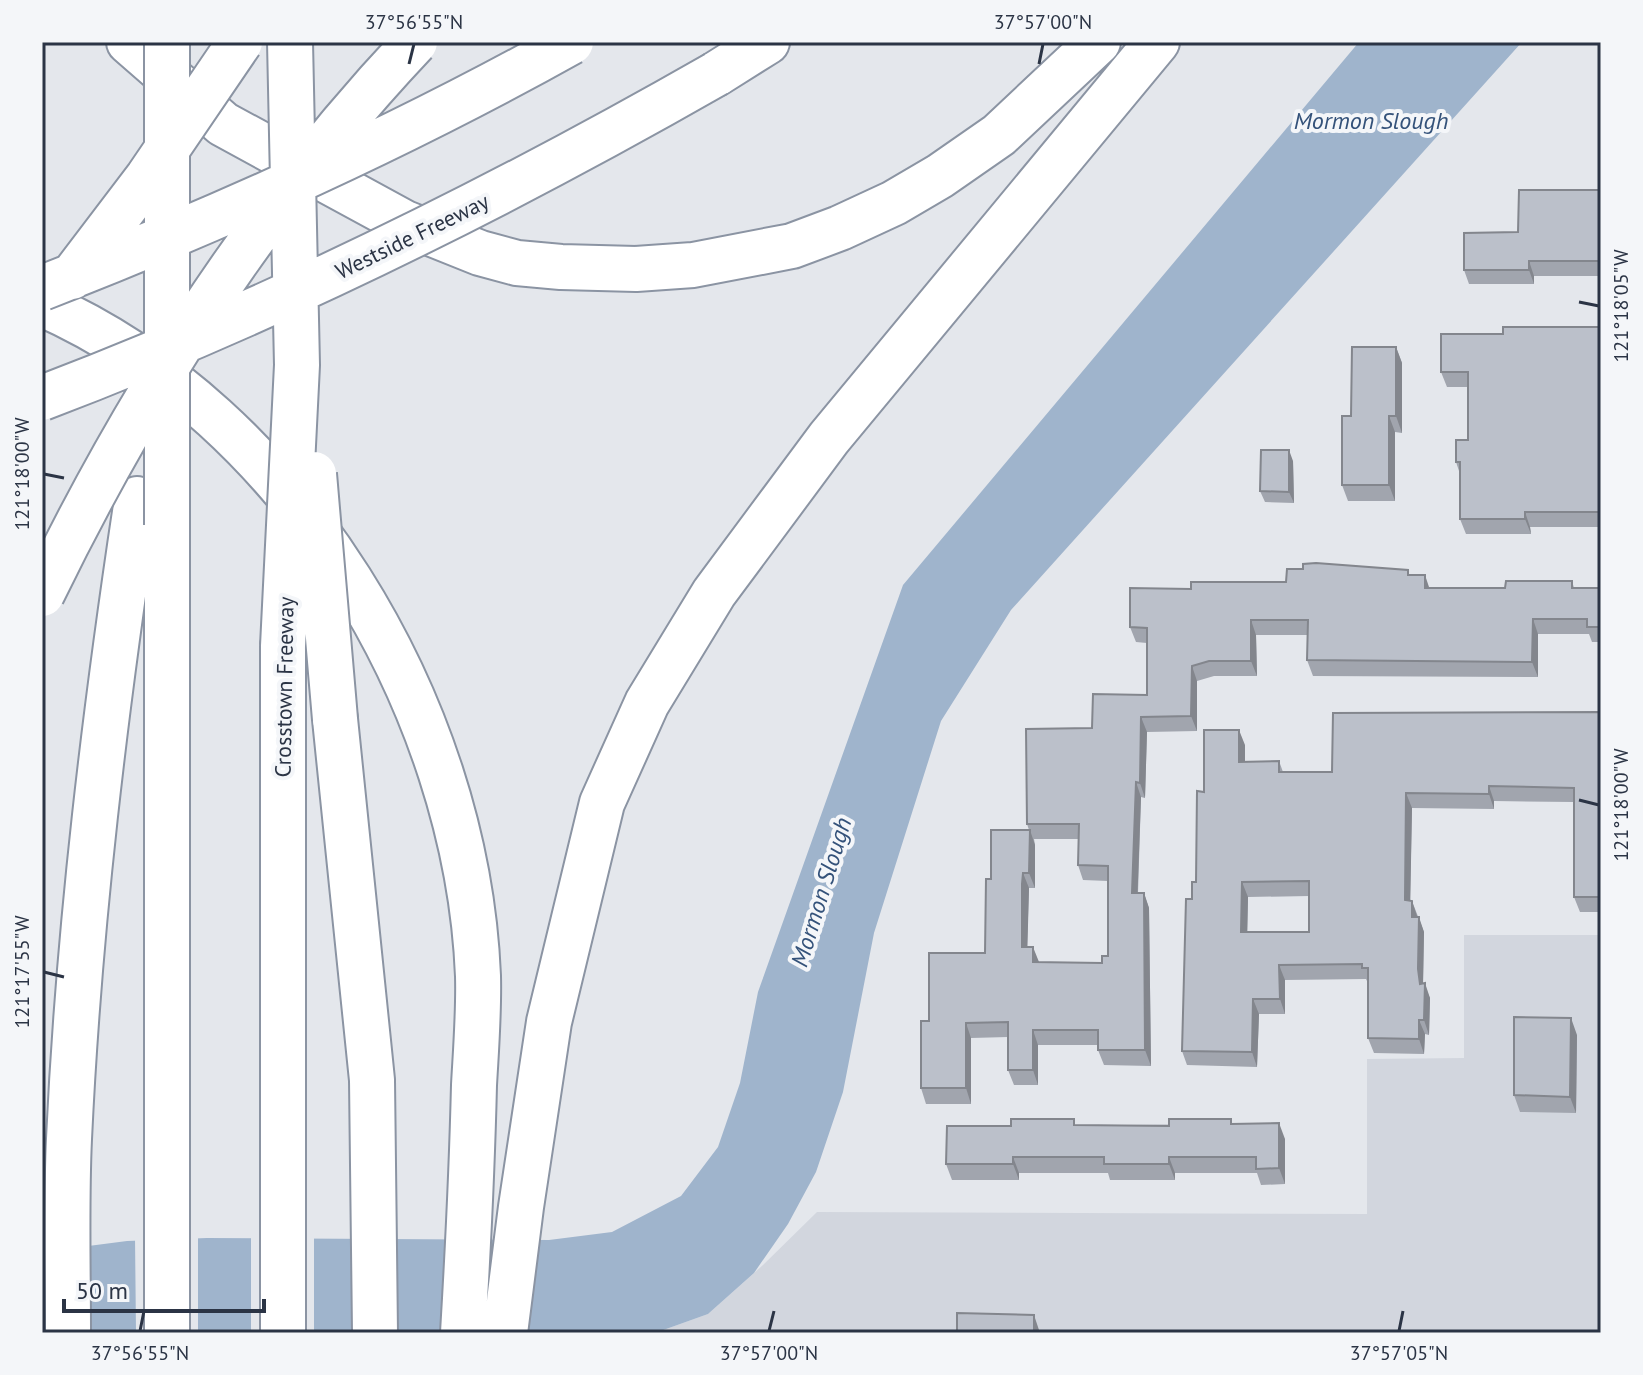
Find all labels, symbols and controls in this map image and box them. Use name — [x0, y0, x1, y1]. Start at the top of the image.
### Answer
text: 37°56'55"N — [365, 9, 463, 35]
text: 37°57'00"N — [994, 9, 1092, 35]
water label: Mormon Slough — [1294, 105, 1448, 136]
street label: Westside Freeway — [331, 186, 494, 285]
text: 121°18'05"W — [1608, 249, 1634, 363]
text: 121°18'00"W — [9, 417, 35, 531]
street label: Crosstown Freeway — [268, 596, 300, 778]
text: 121°18'00"W — [1608, 748, 1634, 862]
water label: Mormon Slough — [784, 813, 858, 971]
text: 121°17'55"W — [9, 915, 35, 1029]
scale bar — [64, 1263, 264, 1313]
text: 50 m — [76, 1275, 128, 1306]
text: 37°56'55"N — [91, 1340, 189, 1366]
text: 37°57'00"N — [720, 1340, 818, 1366]
text: 37°57'05"N — [1350, 1340, 1448, 1366]

